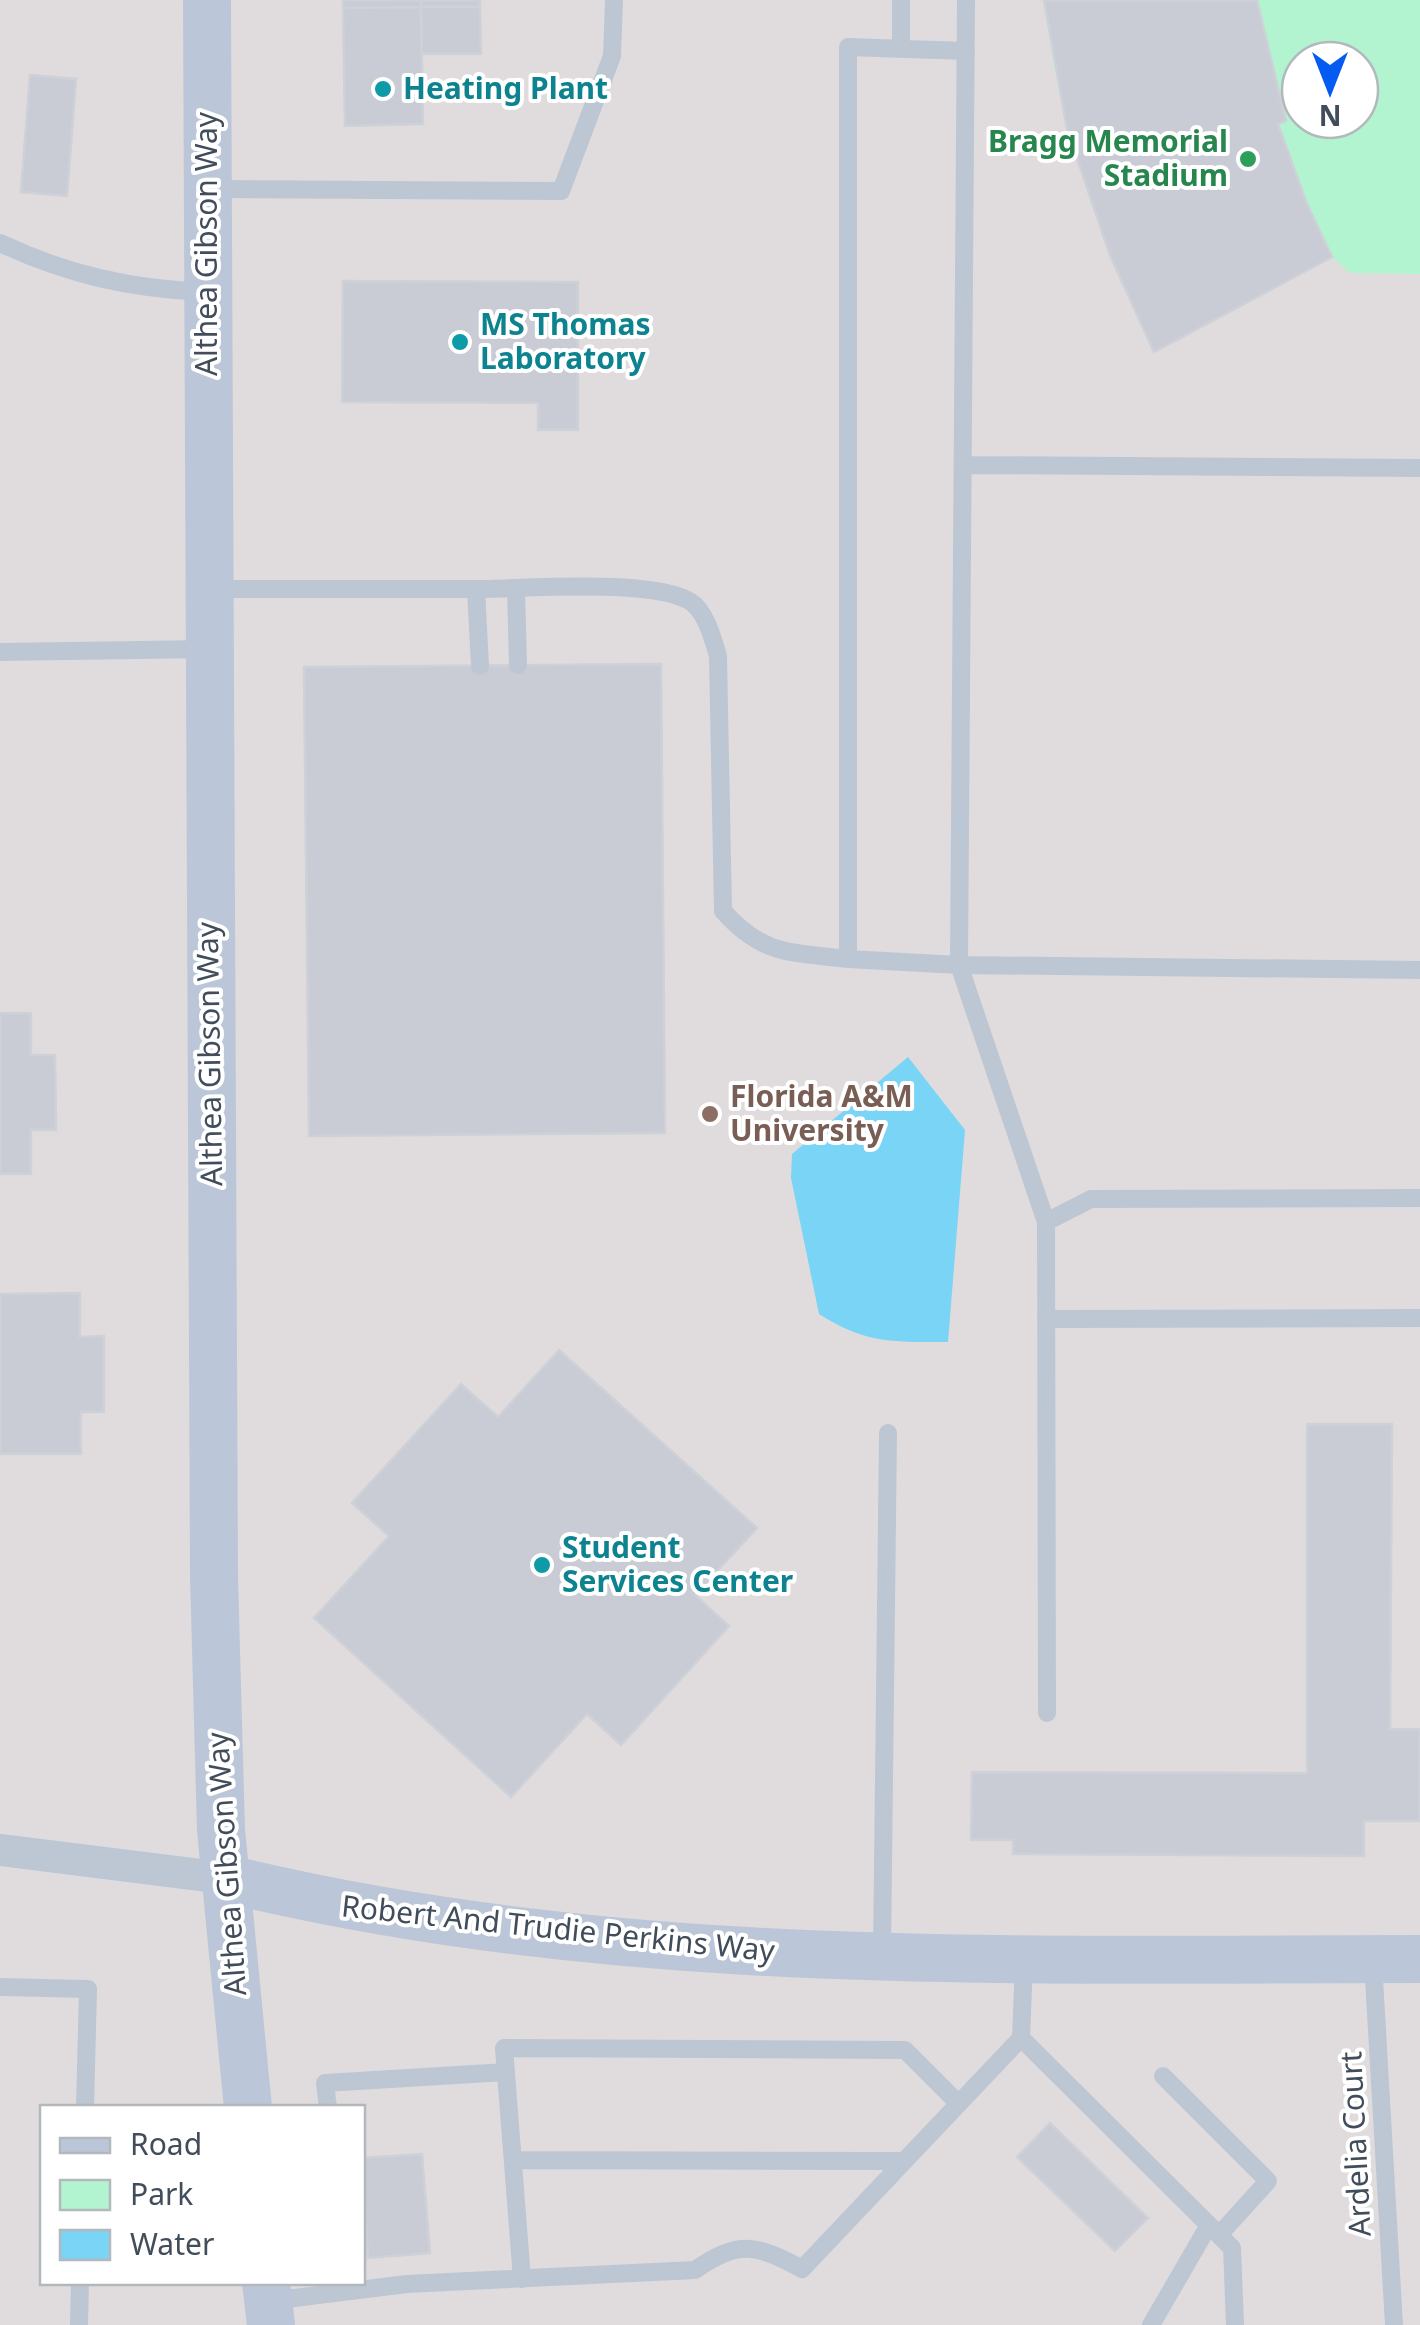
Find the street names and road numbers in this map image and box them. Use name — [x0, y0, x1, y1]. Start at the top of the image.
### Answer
street label: Althea Gibson Way — [185, 111, 226, 376]
street label: Althea Gibson Way — [186, 921, 231, 1186]
street label: Althea Gibson Way — [196, 1730, 255, 1997]
street label: Robert And Trudie Perkins Way — [339, 1884, 778, 1971]
street label: Ardelia Court — [1329, 2050, 1380, 2238]

